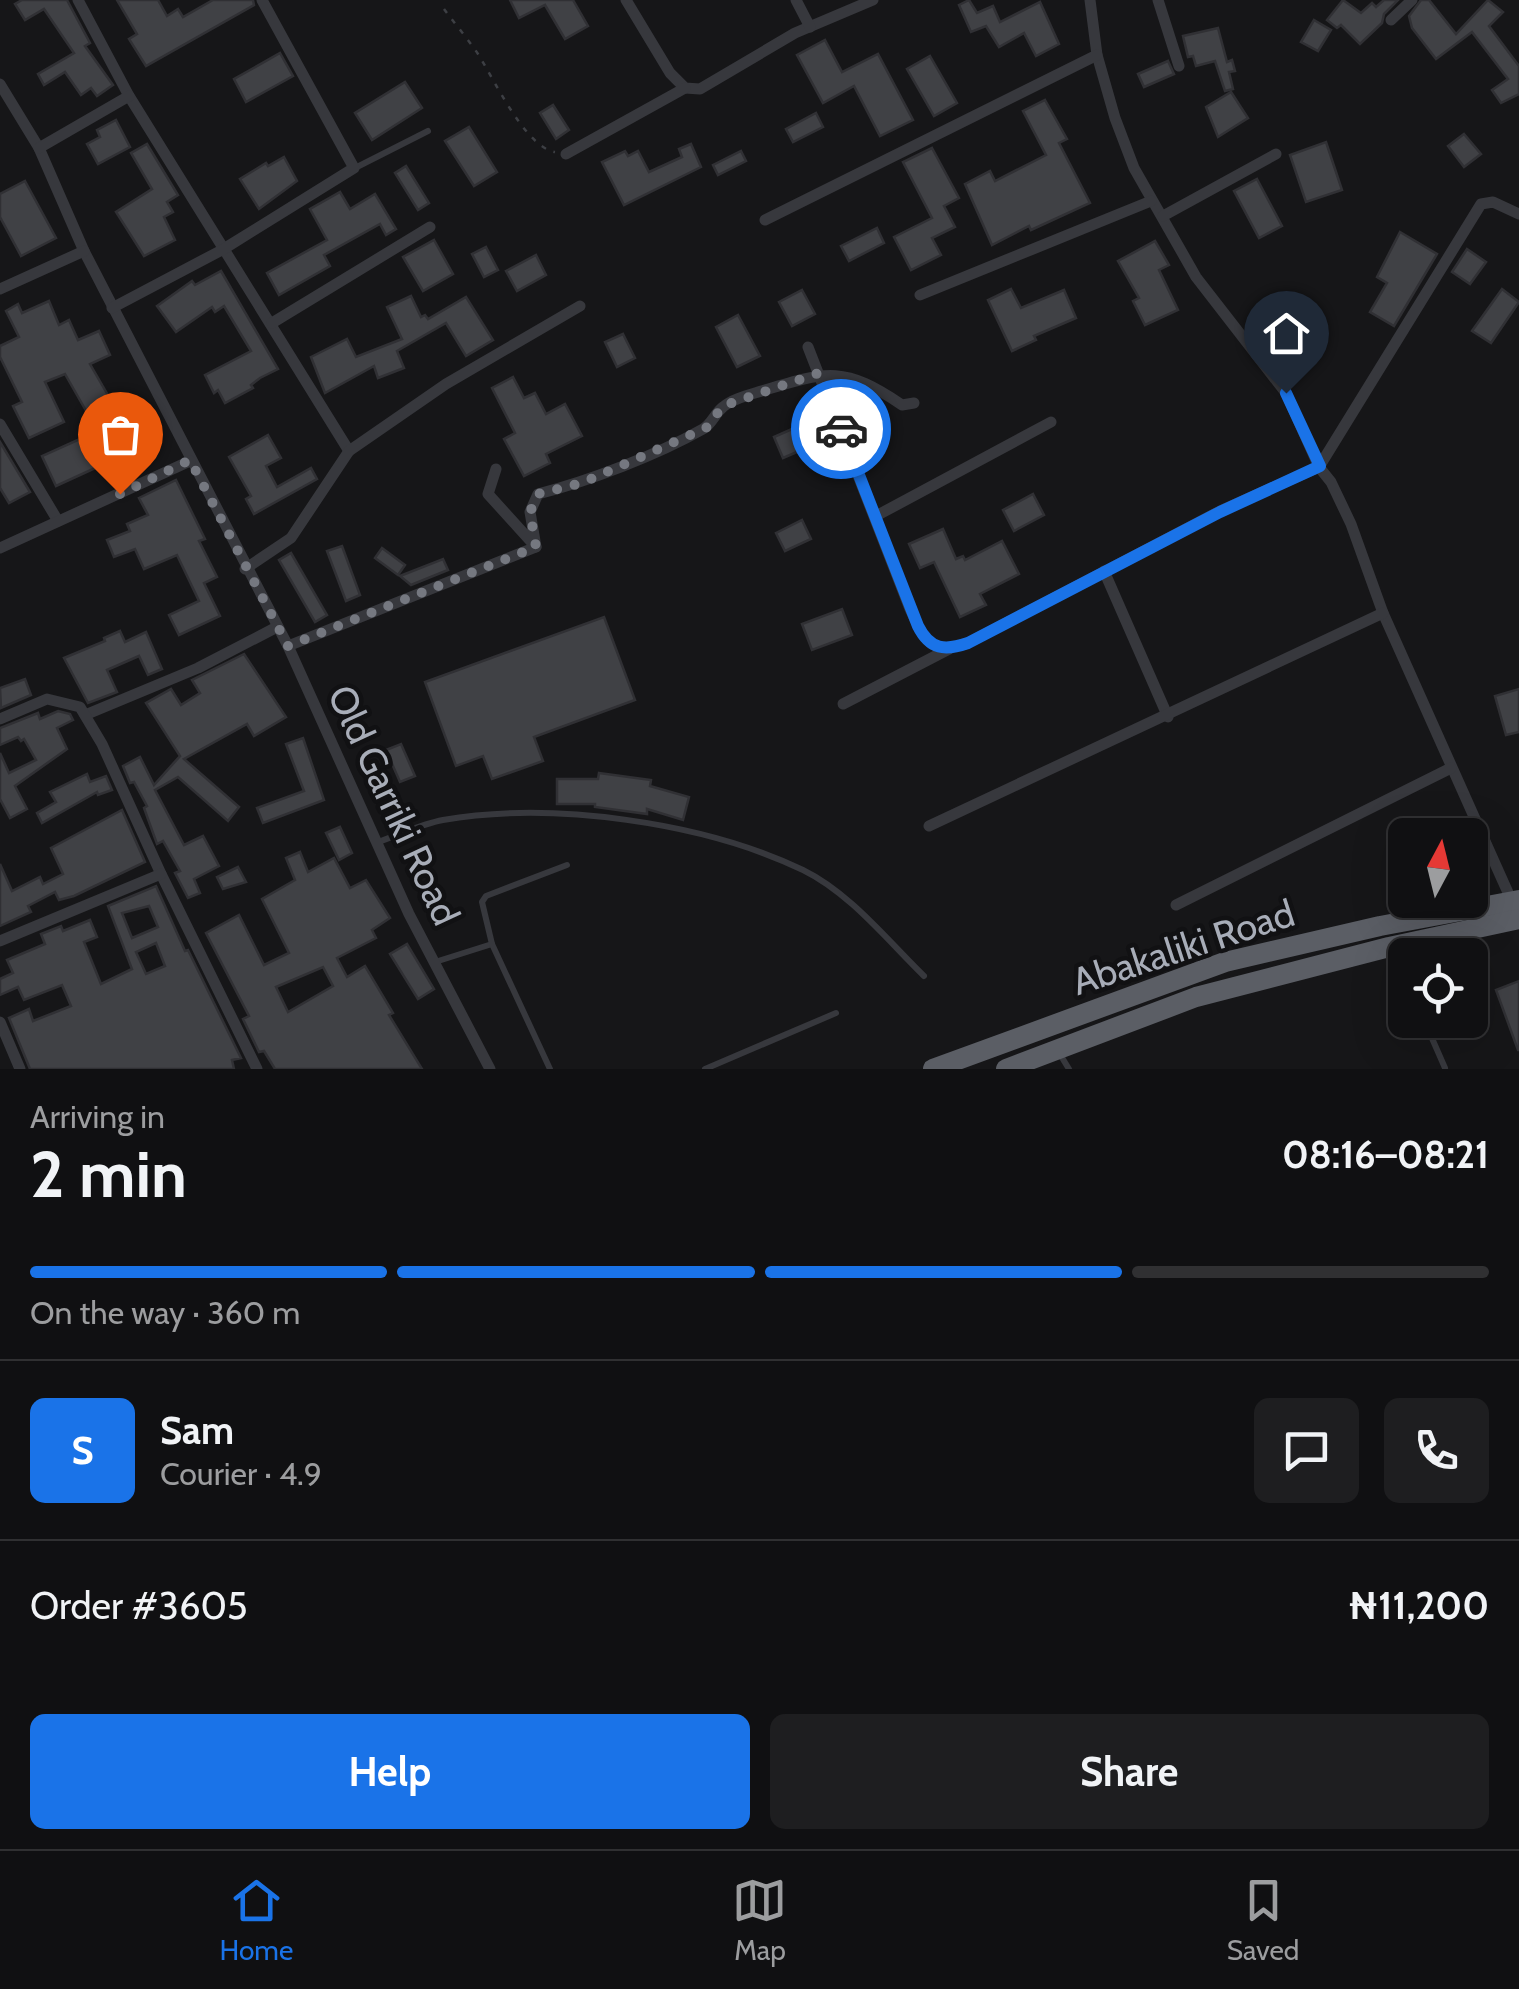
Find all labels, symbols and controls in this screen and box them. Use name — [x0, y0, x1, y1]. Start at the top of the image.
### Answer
pin — [1244, 291, 1329, 394]
icon: home — [1259, 306, 1314, 361]
courier — [791, 379, 891, 479]
pin — [78, 392, 163, 495]
icon: car — [814, 402, 869, 457]
icon: bag — [93, 407, 148, 462]
street label: Old Garriki Road — [318, 678, 470, 932]
north arrow — [1388, 818, 1488, 918]
map controls — [1388, 818, 1488, 1038]
street label: Abakaliki Road — [1066, 889, 1300, 1005]
button: locate — [1388, 938, 1488, 1038]
text: Arriving in — [30, 1097, 165, 1136]
text: 08:16–08:21 — [1282, 1131, 1489, 1178]
text: 2 min — [30, 1134, 187, 1213]
text: On the way · 360 m — [30, 1293, 300, 1332]
button: chat — [1254, 1398, 1359, 1503]
button: phone — [1384, 1398, 1489, 1503]
text: Sam — [160, 1407, 234, 1454]
text: S — [71, 1427, 94, 1474]
text: Courier · 4.9 — [160, 1454, 322, 1493]
text: Order #3605 — [30, 1582, 248, 1629]
text: ₦11,200 — [1348, 1582, 1489, 1629]
button: Help — [30, 1714, 750, 1829]
button: Share — [770, 1714, 1489, 1829]
tab: Home — [220, 1873, 293, 1967]
tab: Map — [732, 1873, 787, 1967]
tab: Saved — [1227, 1873, 1299, 1967]

